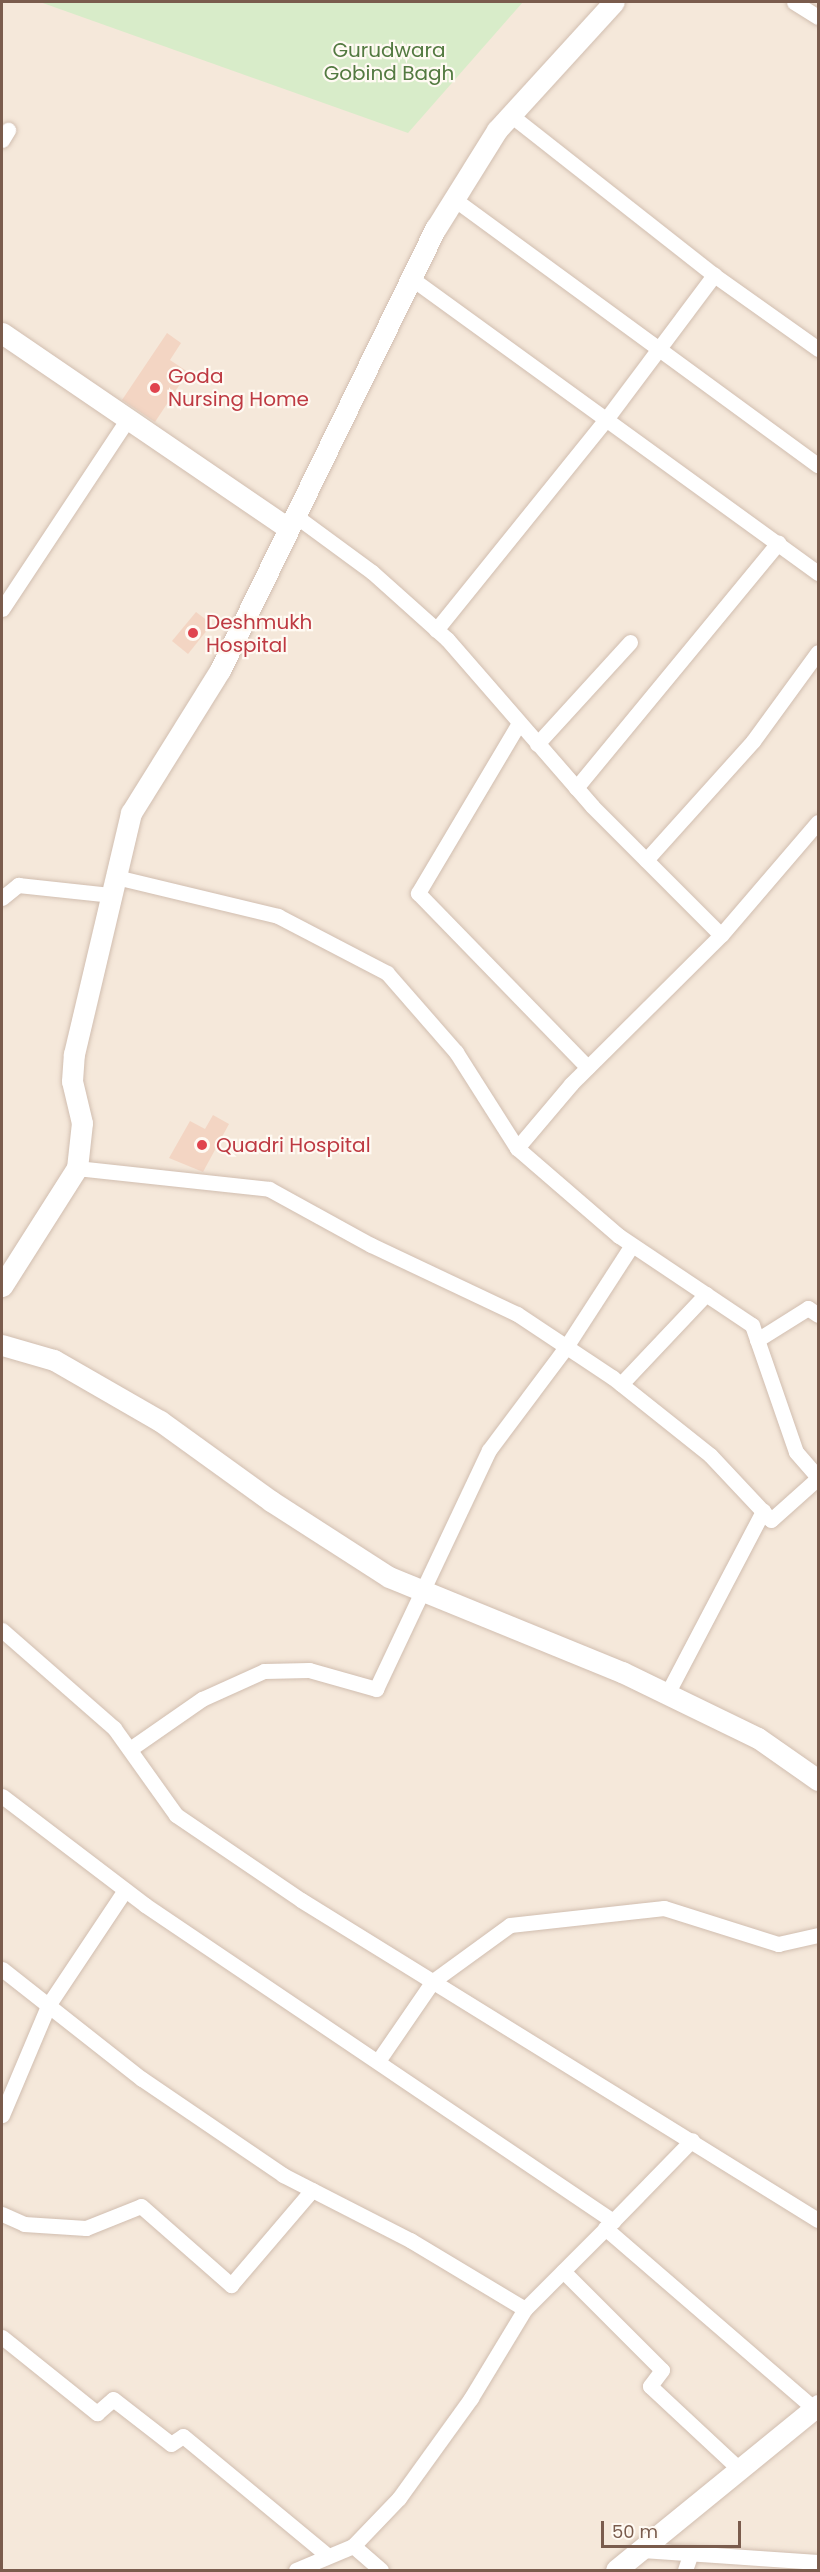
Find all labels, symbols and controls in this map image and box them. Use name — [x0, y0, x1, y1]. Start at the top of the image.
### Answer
park label: Gurudwara Gobind Bagh — [324, 38, 454, 85]
place label: Goda Nursing Home — [168, 365, 309, 412]
marker: Goda Nursing Home — [146, 379, 164, 397]
place label: Deshmukh Hospital — [206, 610, 312, 657]
marker: Deshmukh Hospital — [184, 624, 202, 642]
place label: Quadri Hospital — [216, 1133, 371, 1157]
marker: Quadri Hospital — [193, 1136, 211, 1154]
scale bar — [604, 2509, 744, 2547]
text: 50 m — [612, 2519, 658, 2544]

